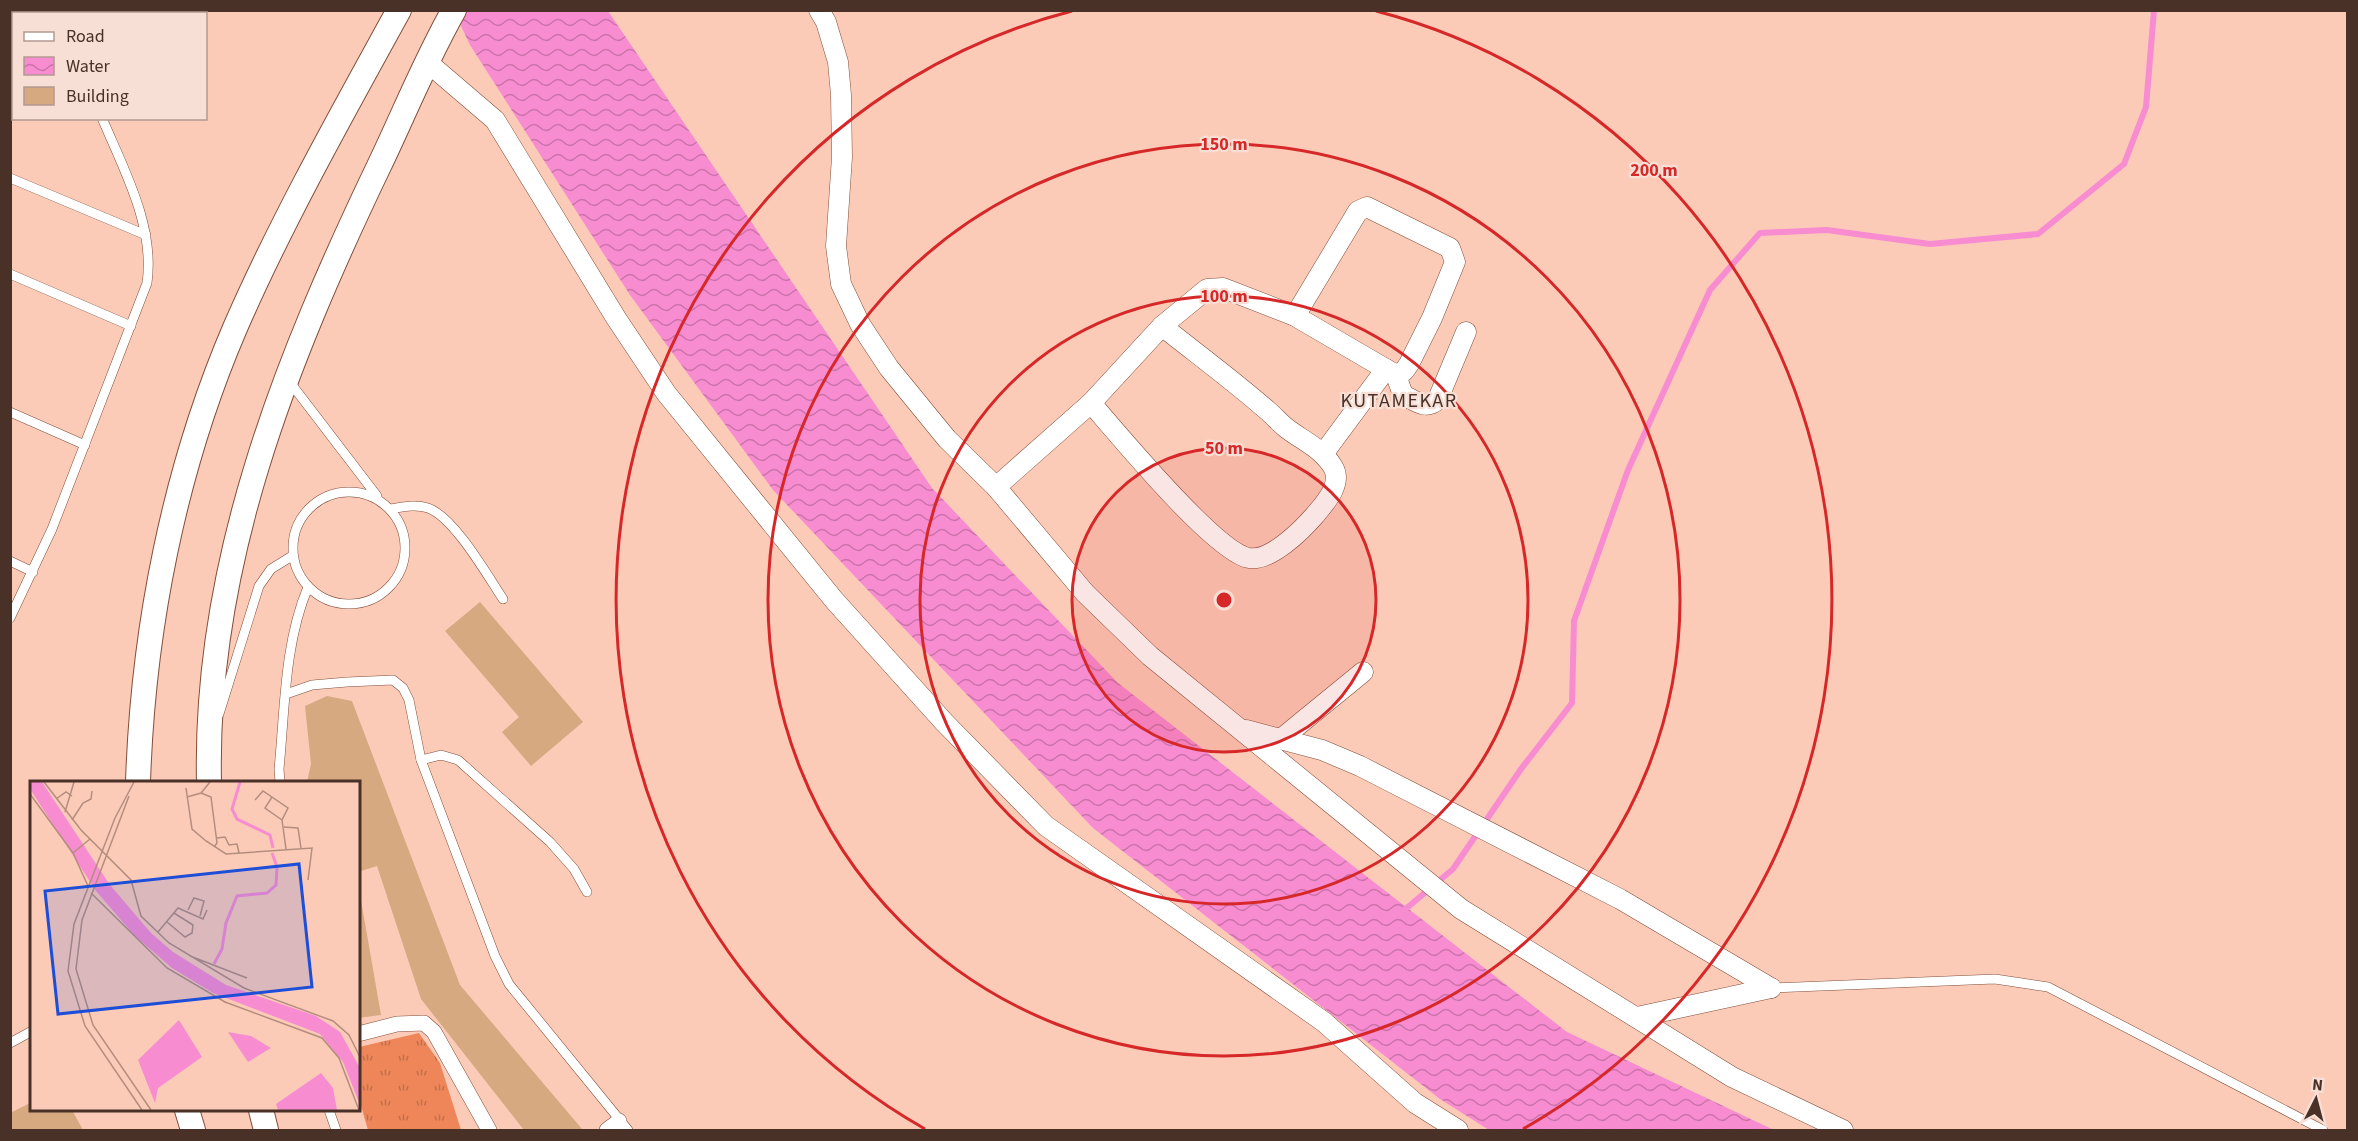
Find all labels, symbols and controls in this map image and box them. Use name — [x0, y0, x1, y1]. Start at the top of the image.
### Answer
legend — [12, 12, 207, 120]
text: Road — [66, 24, 105, 49]
text: Water — [66, 54, 110, 79]
text: Building — [66, 84, 129, 109]
text: 150 m — [1200, 132, 1248, 157]
text: 200 m — [1630, 158, 1678, 183]
text: 100 m — [1200, 284, 1248, 309]
district label: KUTAMEKAR — [1340, 387, 1458, 415]
text: 50 m — [1205, 436, 1243, 461]
centre of rings — [1214, 590, 1234, 610]
inset map — [30, 781, 360, 1111]
north arrow — [2286, 1069, 2346, 1129]
text: N — [2311, 1074, 2324, 1097]

